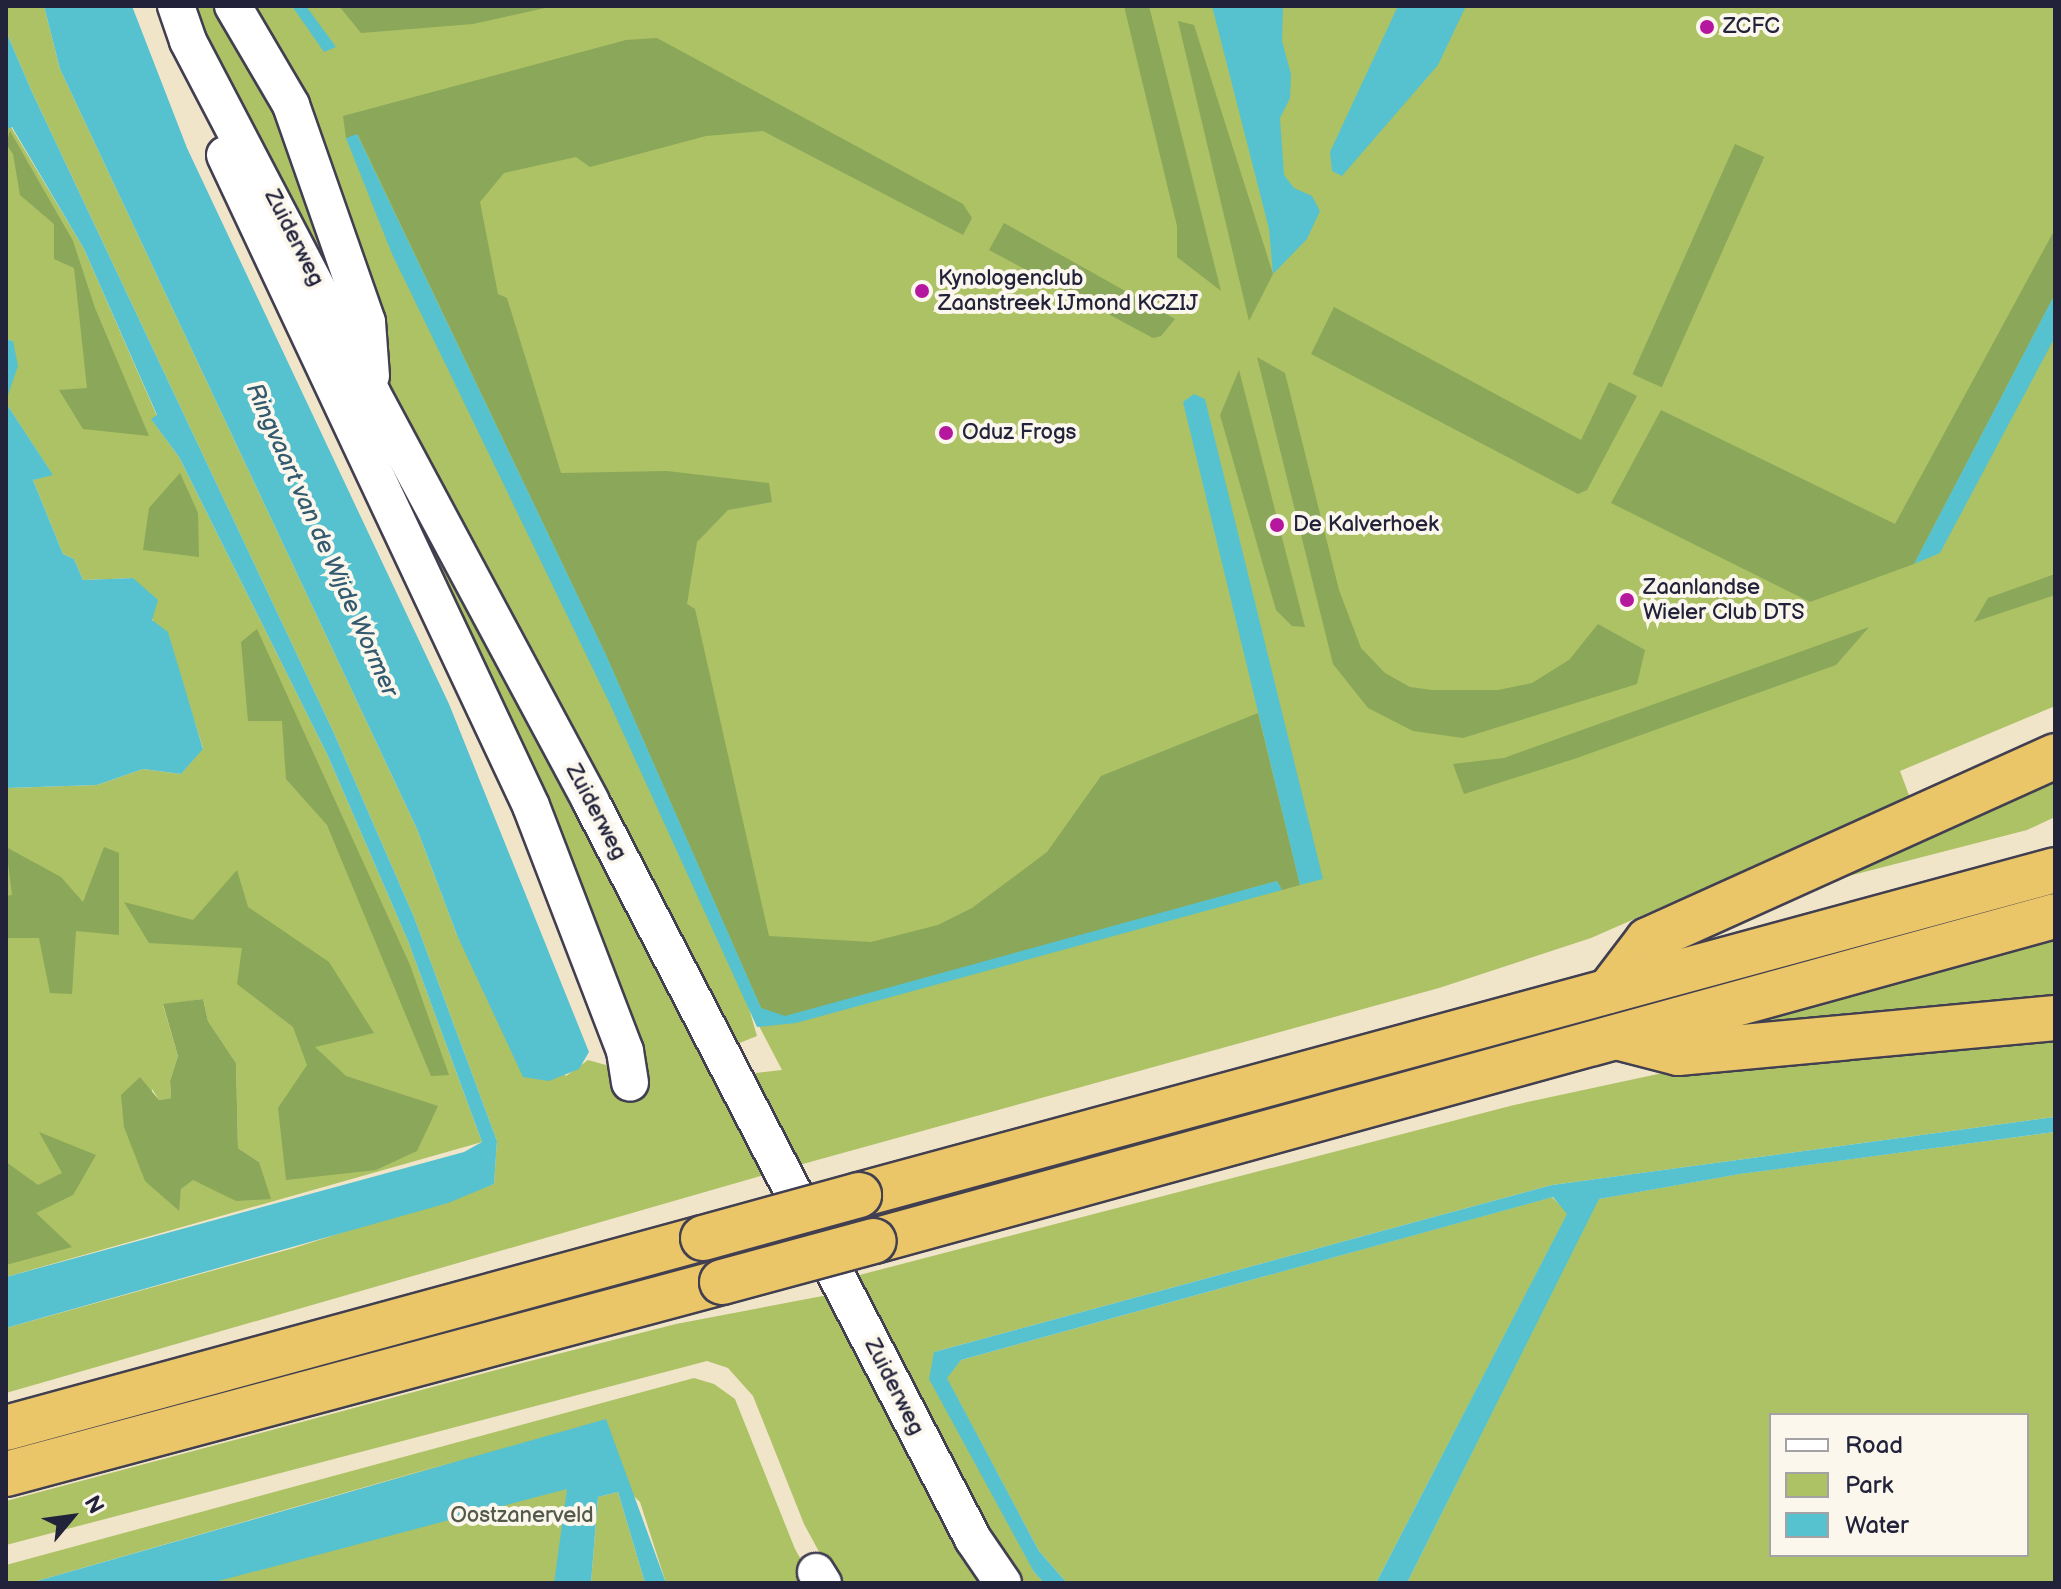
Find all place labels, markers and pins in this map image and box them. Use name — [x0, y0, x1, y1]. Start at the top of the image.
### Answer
place label: ZCFC — [1723, 14, 1780, 40]
marker: ZCFC — [1698, 18, 1716, 36]
place label: Kynologenclub Zaanstreek IJmond KCZIJ — [938, 265, 1198, 316]
marker: Kynologenclub Zaanstreek IJmond KCZIJ — [913, 282, 931, 300]
place label: Oduz Frogs — [962, 420, 1076, 446]
marker: Oduz Frogs — [937, 424, 955, 442]
place label: De Kalverhoek — [1293, 512, 1439, 538]
marker: De Kalverhoek — [1268, 516, 1286, 534]
place label: Zaanlandse Wieler Club DTS — [1643, 574, 1804, 626]
marker: Zaanlandse Wieler Club DTS — [1618, 591, 1636, 609]

